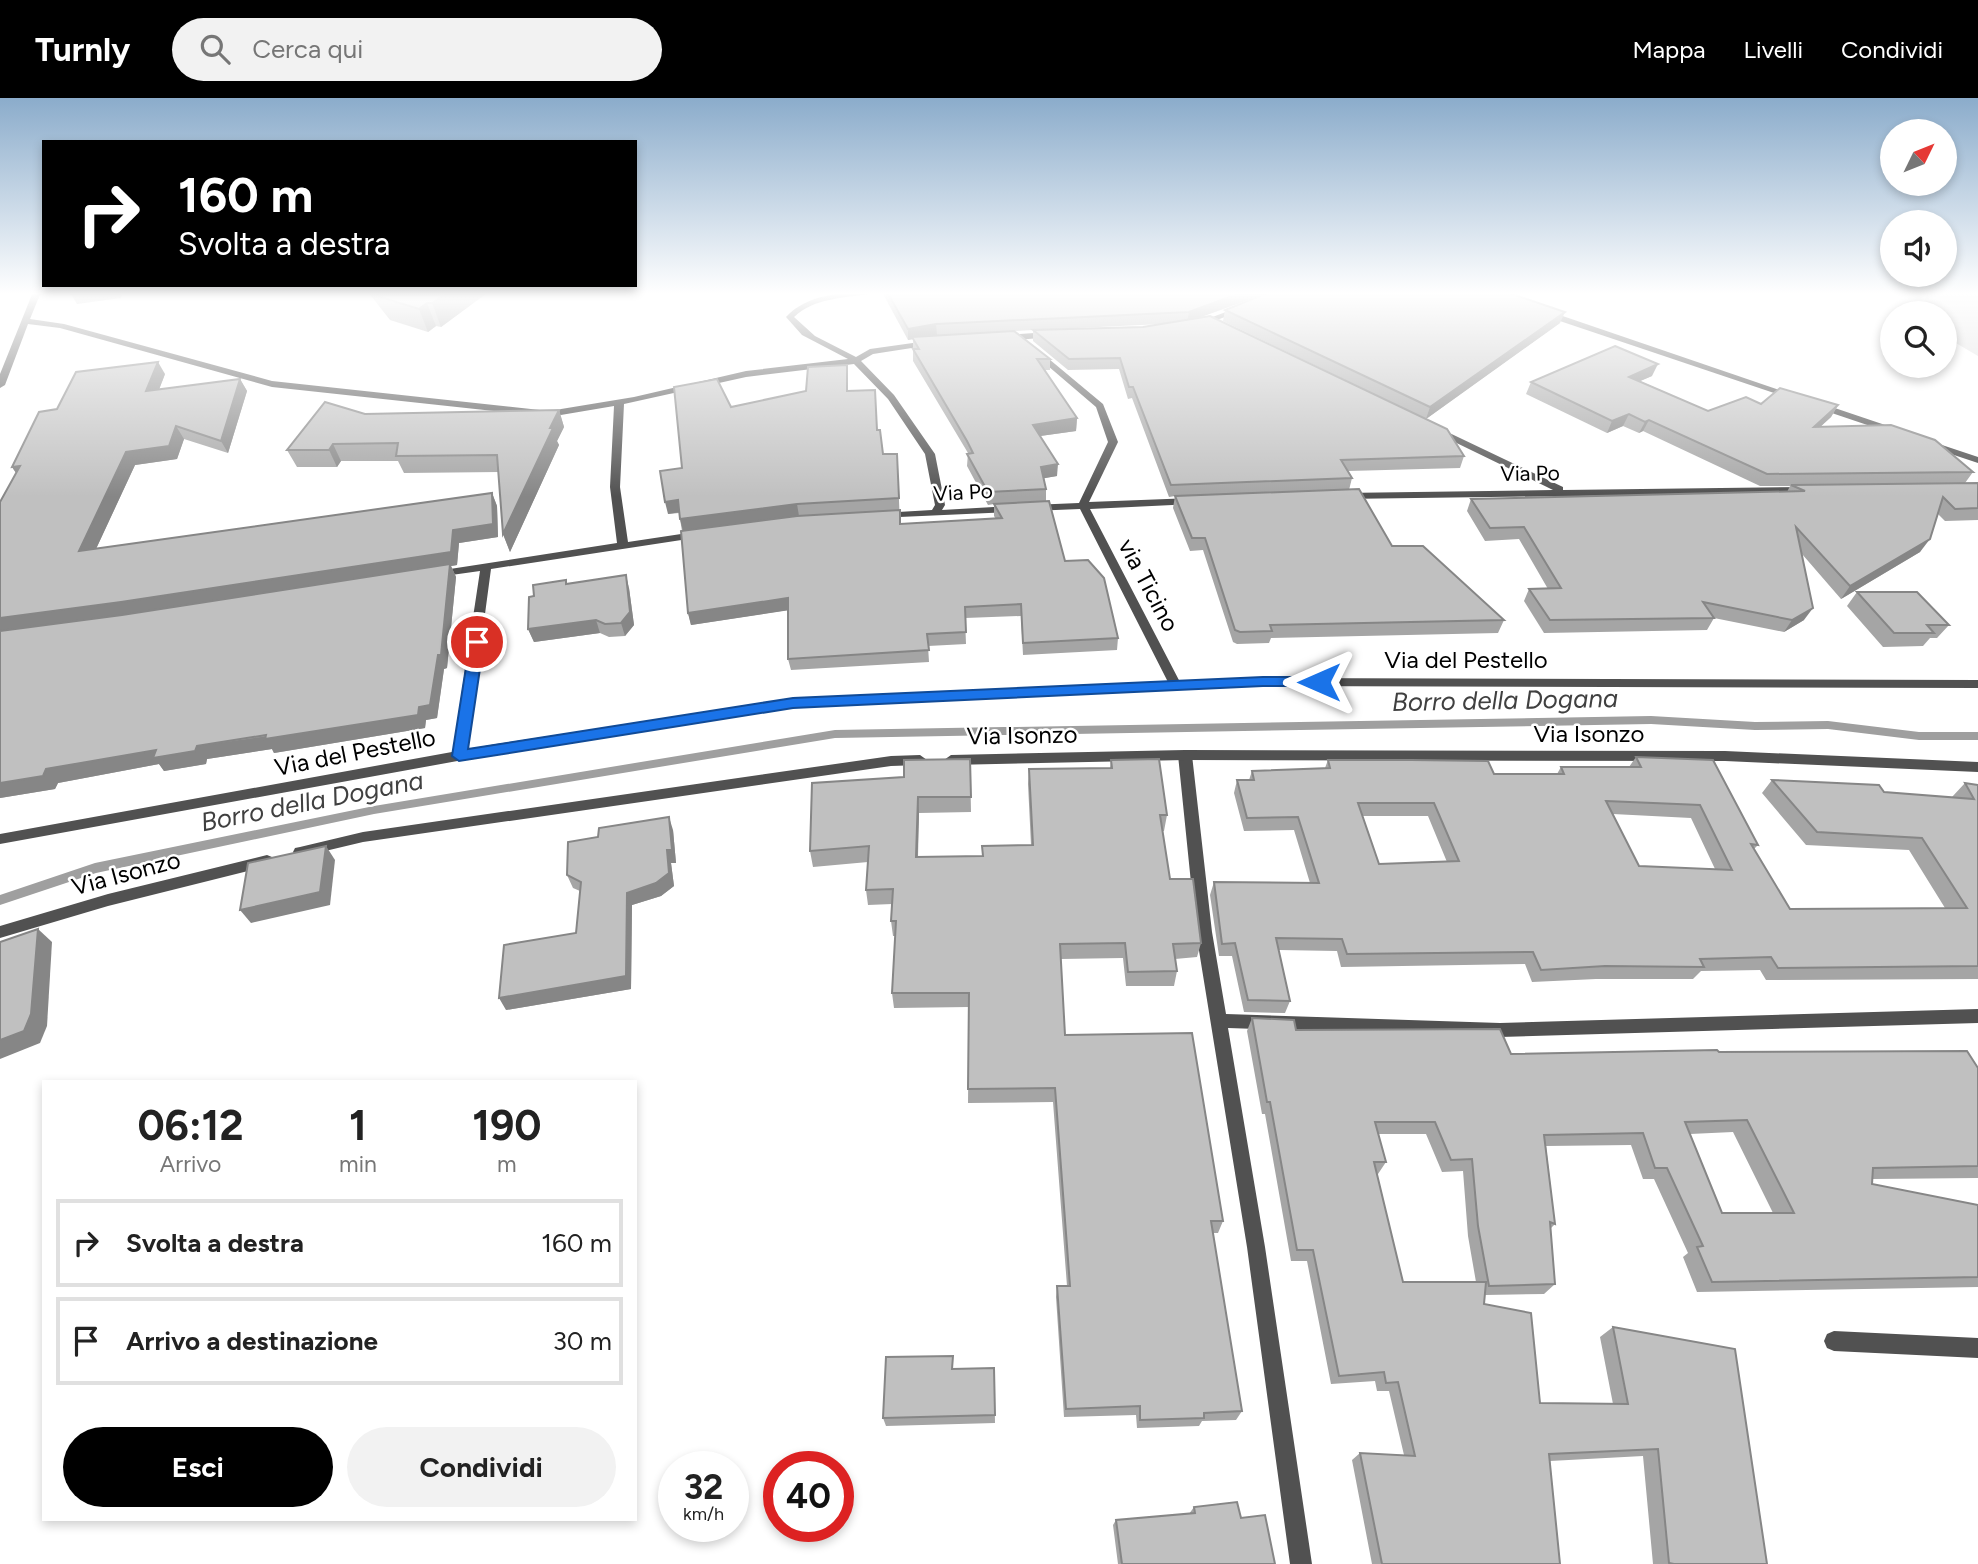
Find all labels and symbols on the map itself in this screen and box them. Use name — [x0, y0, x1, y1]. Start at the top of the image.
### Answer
north arrow — [1880, 119, 1956, 196]
street label: Via Po — [1500, 460, 1560, 486]
street label: Via Po — [933, 478, 993, 506]
street label: via Ticino — [1113, 534, 1185, 636]
pin — [447, 612, 507, 672]
position arrow — [1282, 645, 1356, 719]
street label: Via del Pestello — [1384, 645, 1548, 674]
water label: Borro della Dogana — [1392, 682, 1618, 718]
street label: Via Isonzo — [1533, 719, 1645, 748]
street label: Via Isonzo — [966, 720, 1078, 750]
street label: Via del Pestello — [272, 722, 438, 782]
water label: Borro della Dogana — [198, 764, 426, 838]
street label: Via Isonzo — [69, 845, 183, 901]
speed limit sign: 40 — [763, 1451, 854, 1542]

